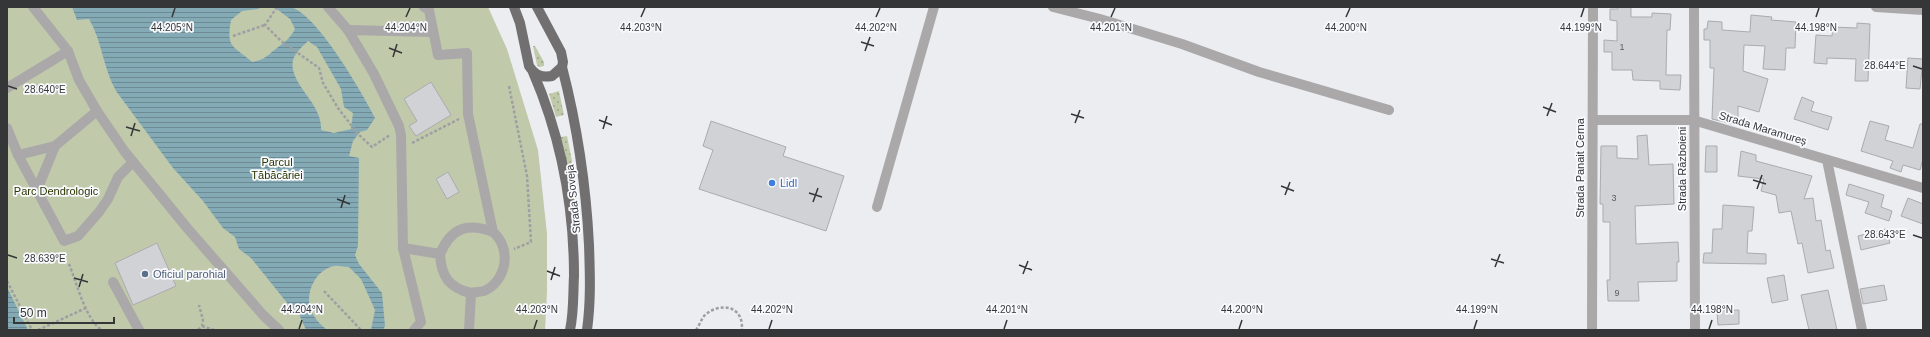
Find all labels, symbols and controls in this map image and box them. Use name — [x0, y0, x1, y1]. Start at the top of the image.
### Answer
text: 44.205°N — [151, 22, 193, 33]
text: 44.204°N — [385, 22, 427, 33]
text: 44.203°N — [620, 22, 662, 33]
text: 44.202°N — [855, 22, 897, 33]
text: 44.201°N — [1090, 22, 1132, 33]
text: 44.200°N — [1325, 22, 1367, 33]
text: 44.199°N — [1560, 22, 1602, 33]
text: 44.198°N — [1795, 22, 1837, 33]
house number: 1 — [1619, 42, 1625, 52]
text: 28.644°E — [1864, 60, 1906, 71]
text: 28.640°E — [24, 84, 66, 95]
street label: Strada Maramureș — [1718, 109, 1809, 147]
street label: Strada Panait Cerna — [1574, 117, 1586, 218]
street label: Strada Războieni — [1676, 127, 1688, 211]
park label: Parcul Tăbăcăriei — [251, 156, 303, 181]
street label: Strada Soveja — [563, 163, 583, 234]
place label: Lidl — [780, 177, 797, 189]
marker: Lidl — [767, 178, 777, 188]
park label: Parc Dendrologic — [14, 185, 99, 197]
house number: 3 — [1611, 193, 1617, 203]
text: 28.643°E — [1864, 229, 1906, 240]
text: 28.639°E — [24, 253, 66, 264]
place label: Oficiul parohial — [153, 268, 226, 280]
marker: Oficiul parohial — [140, 269, 150, 279]
house number: 9 — [1614, 288, 1620, 298]
scale bar — [14, 299, 114, 325]
text: 44.204°N — [281, 304, 323, 315]
text: 44.203°N — [516, 304, 558, 315]
text: 44.202°N — [751, 304, 793, 315]
text: 44.201°N — [986, 304, 1028, 315]
text: 44.200°N — [1221, 304, 1263, 315]
text: 44.199°N — [1456, 304, 1498, 315]
text: 44.198°N — [1691, 304, 1733, 315]
text: 50 m — [20, 306, 47, 320]

